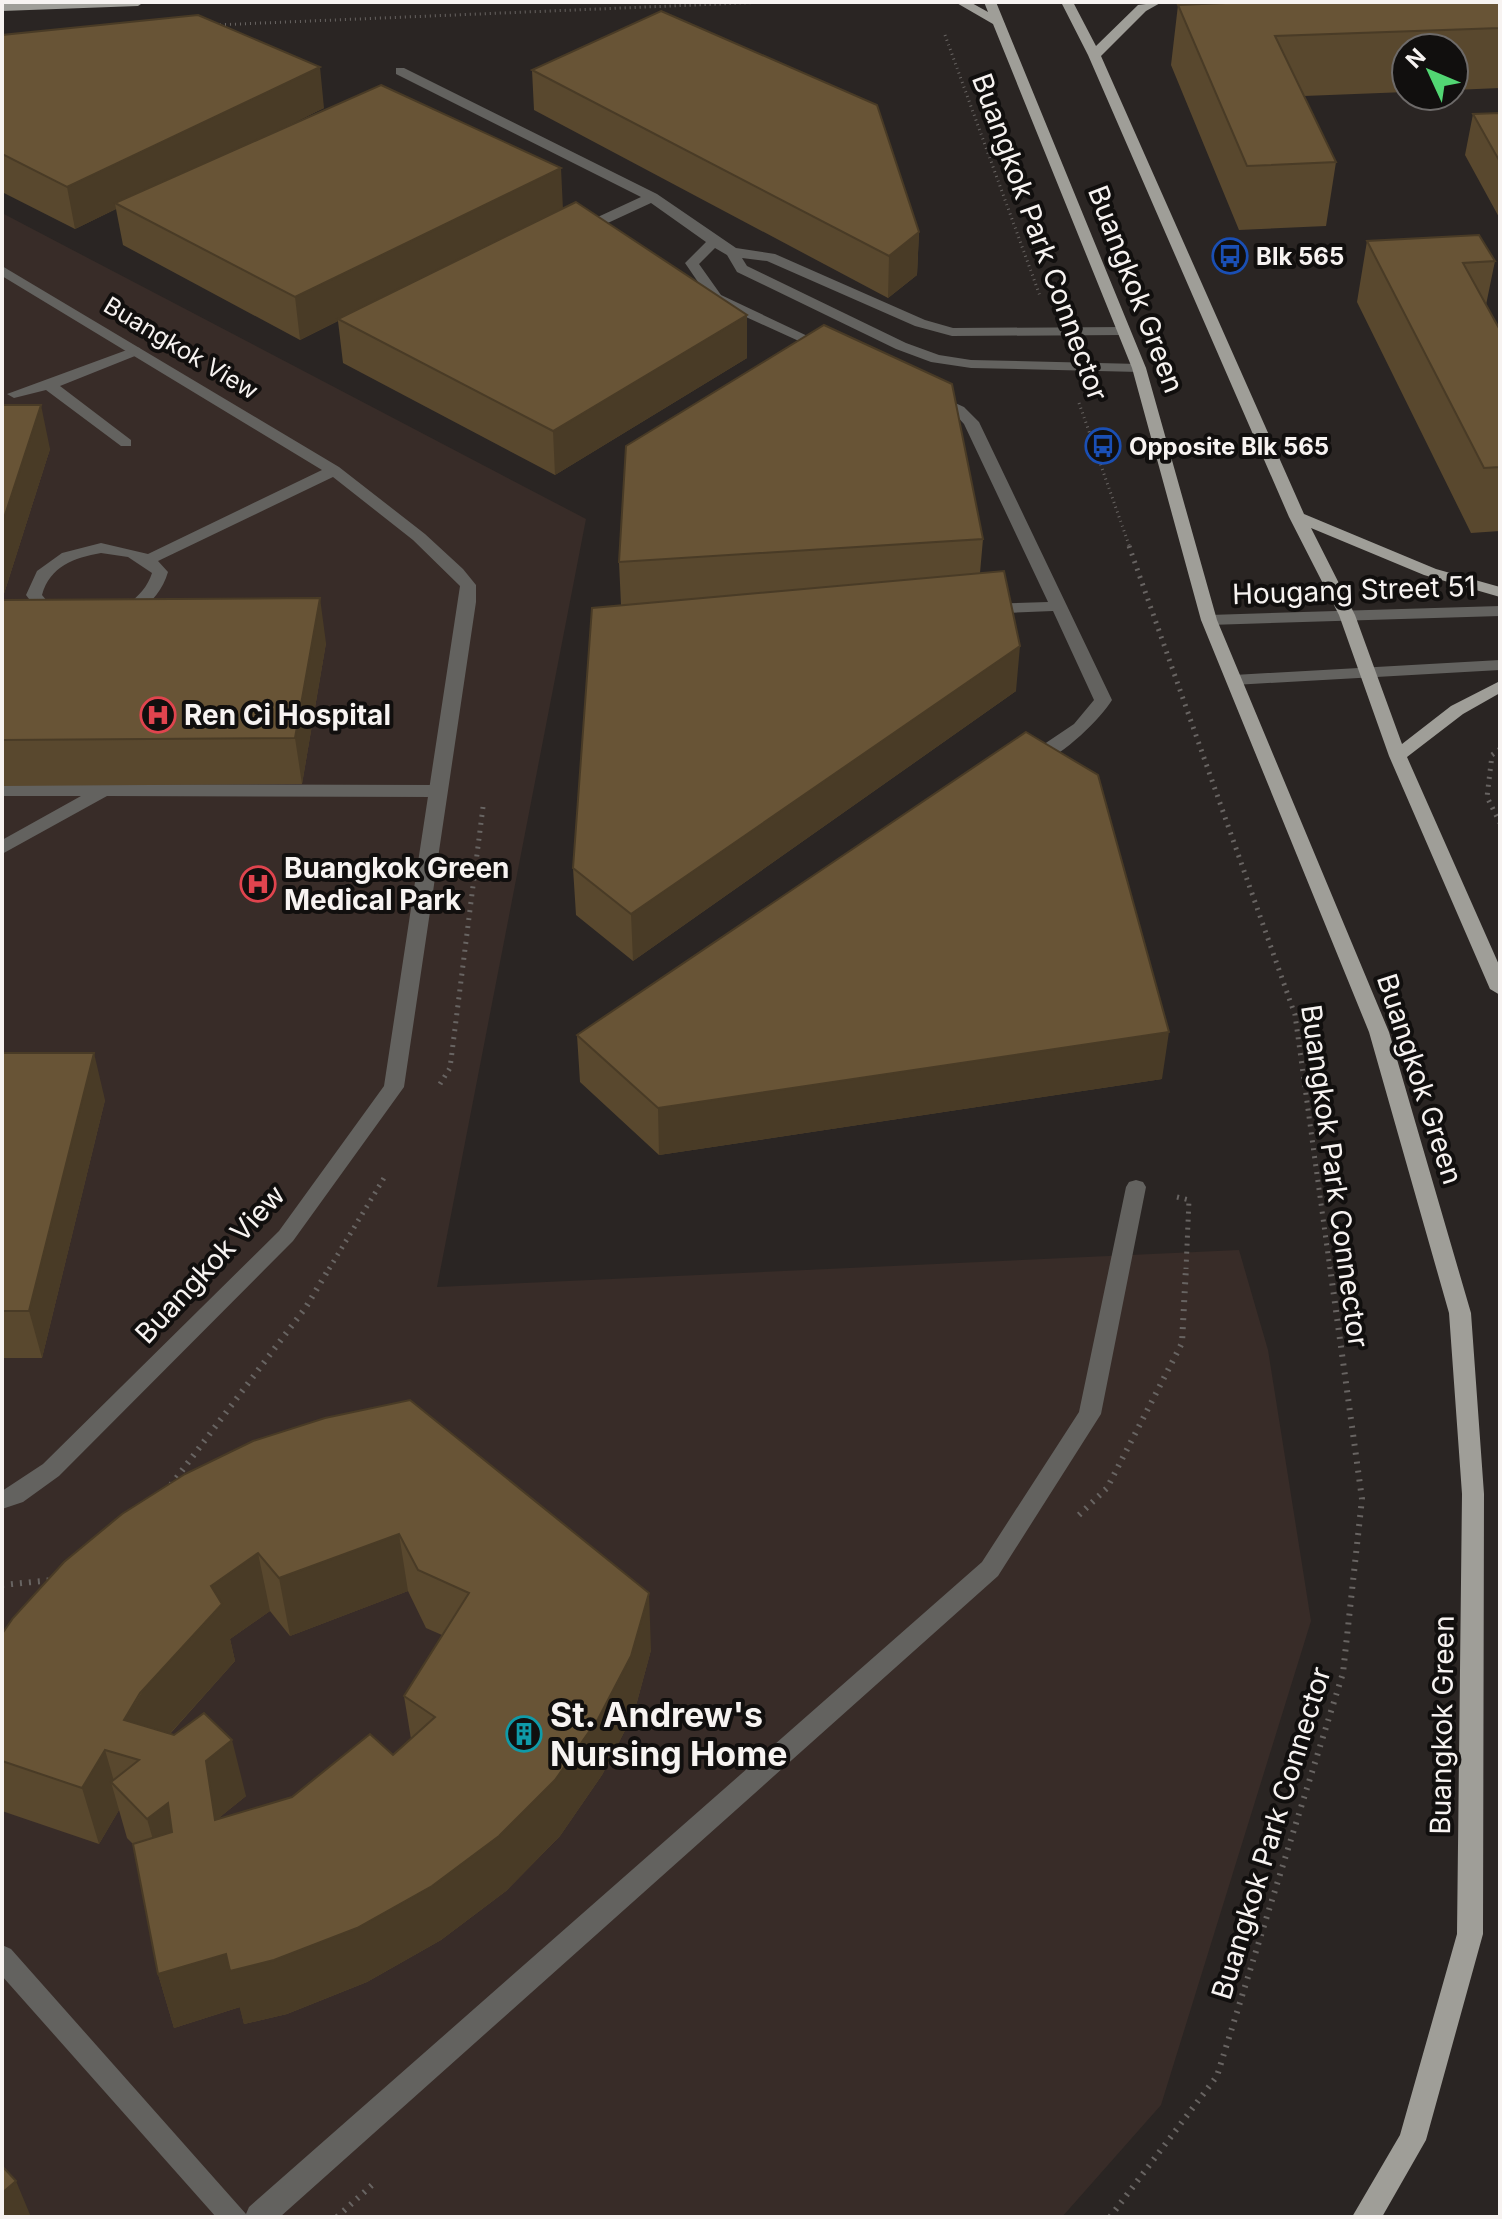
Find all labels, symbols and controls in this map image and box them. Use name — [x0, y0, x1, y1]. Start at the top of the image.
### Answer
north arrow — [1390, 32, 1470, 112]
text: N — [1400, 43, 1431, 73]
street label: Buangkok Park Connector — [965, 69, 1115, 405]
street label: Buangkok Green — [1081, 181, 1191, 397]
bus stop icon: Blk 565 — [1211, 237, 1249, 275]
place label: Blk 565 — [1256, 242, 1344, 271]
street label: Buangkok View — [99, 291, 263, 405]
bus stop icon: Opposite Blk 565 — [1084, 427, 1122, 465]
place label: Opposite Blk 565 — [1129, 432, 1329, 461]
street label: Hougang Street 51 — [1232, 569, 1476, 611]
hospital icon: Ren Ci Hospital — [139, 696, 177, 734]
place label: Ren Ci Hospital — [184, 698, 391, 732]
place label: Buangkok Green Medical Park — [284, 851, 510, 917]
hospital icon: Buangkok Green Medical Park — [239, 865, 277, 903]
street label: Buangkok Green — [1370, 969, 1470, 1189]
street label: Buangkok Park Connector — [1294, 1002, 1376, 1350]
street label: Buangkok View — [128, 1178, 292, 1350]
street label: Buangkok Green — [1423, 1615, 1461, 1835]
street label: Buangkok Park Connector — [1204, 1663, 1338, 2003]
place label: St. Andrew's Nursing Home — [550, 1694, 787, 1774]
building icon: St. Andrew's Nursing Home — [505, 1715, 543, 1753]

